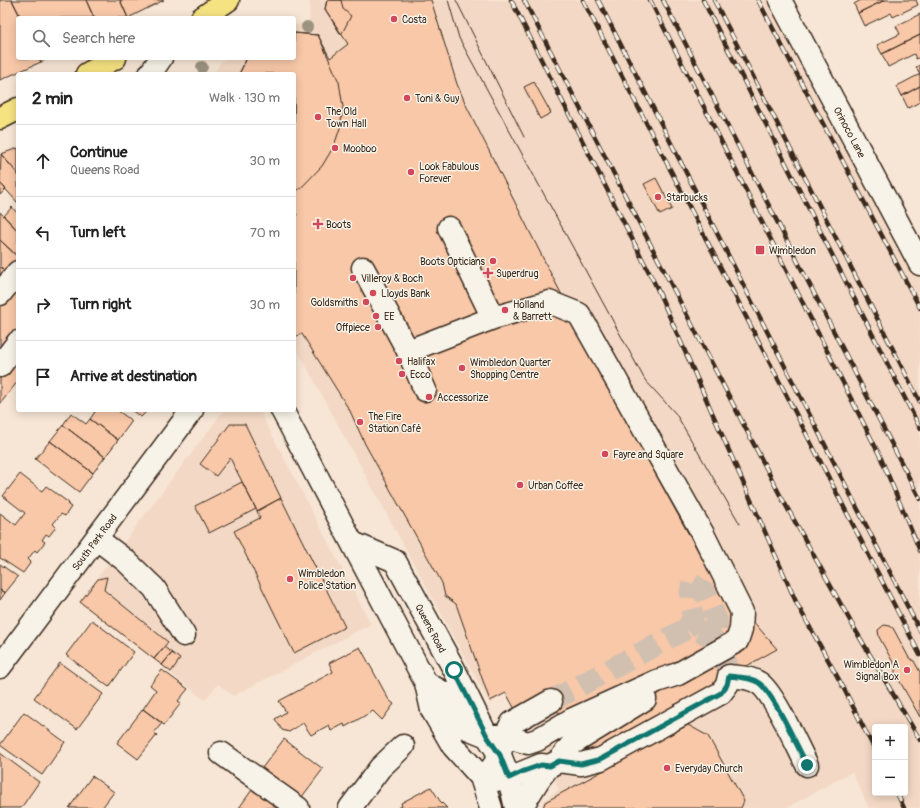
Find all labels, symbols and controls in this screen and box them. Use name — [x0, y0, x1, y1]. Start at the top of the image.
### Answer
marker: Costa — [389, 14, 399, 24]
place label: Costa — [402, 14, 427, 26]
search box — [16, 16, 296, 60]
icon: search — [30, 27, 52, 49]
text: Search here — [62, 29, 135, 48]
text: 2 min — [32, 88, 73, 109]
text: Walk · 130 m — [209, 90, 280, 106]
marker: Toni & Guy — [402, 93, 412, 103]
place label: Toni & Guy — [415, 93, 460, 105]
street label: Orinoco Lane — [831, 105, 868, 160]
place label: The Old Town Hall — [326, 106, 367, 130]
marker: The Old Town Hall — [313, 112, 323, 122]
text: Continue — [70, 143, 128, 162]
marker: Mooboo — [330, 143, 340, 153]
place label: Mooboo — [343, 143, 377, 155]
icon: ahead — [32, 150, 54, 172]
text: 30 m — [250, 153, 280, 169]
place label: Look Fabulous Forever — [419, 161, 480, 185]
text: Queens Road — [70, 162, 140, 178]
marker: Look Fabulous Forever — [406, 167, 416, 177]
marker: Starbucks — [653, 192, 663, 202]
place label: Starbucks — [666, 192, 708, 204]
marker: Boots — [313, 219, 323, 229]
place label: Boots — [326, 219, 351, 231]
icon: left — [32, 222, 54, 244]
text: Turn left — [70, 223, 126, 242]
text: 70 m — [250, 225, 280, 241]
marker: Wimbledon — [754, 244, 766, 256]
place label: Wimbledon — [769, 245, 816, 257]
place label: Boots Opticians — [420, 256, 486, 268]
marker: Boots Opticians — [488, 256, 498, 266]
marker: Superdrug — [483, 268, 493, 278]
place label: Superdrug — [496, 268, 538, 280]
marker: Villeroy & Boch — [348, 273, 358, 283]
place label: Villeroy & Boch — [361, 273, 423, 285]
marker: Lloyds Bank — [368, 288, 378, 298]
place label: Lloyds Bank — [381, 288, 431, 300]
icon: right — [32, 294, 54, 316]
text: Turn right — [70, 295, 131, 314]
text: 30 m — [250, 297, 280, 313]
place label: Goldsmiths — [310, 297, 359, 309]
marker: Goldsmiths — [361, 297, 371, 307]
place label: Holland & Barrett — [513, 299, 553, 323]
marker: Holland & Barrett — [500, 305, 510, 315]
marker: EE — [371, 311, 381, 321]
place label: EE — [384, 311, 394, 323]
place label: Offpiece — [336, 322, 370, 334]
marker: Offpiece — [373, 322, 383, 332]
marker: Halifax — [394, 356, 404, 366]
place label: Halifax — [407, 356, 435, 368]
place label: Wimbledon Quarter Shopping Centre — [470, 357, 551, 381]
marker: Wimbledon Quarter Shopping Centre — [457, 363, 467, 373]
icon: arrive — [32, 366, 54, 388]
text: Arrive at destination — [70, 367, 197, 386]
marker: Ecco — [397, 369, 407, 379]
place label: Ecco — [410, 369, 431, 381]
marker: Accessorize — [424, 392, 434, 402]
place label: Accessorize — [437, 392, 488, 404]
place label: The Fire Station Café — [368, 411, 421, 435]
marker: The Fire Station Café — [355, 417, 365, 427]
marker: Fayre and Square — [600, 449, 610, 459]
place label: Fayre and Square — [613, 449, 683, 461]
marker: Urban Coffee — [515, 480, 525, 490]
place label: Urban Coffee — [528, 480, 583, 492]
street label: South Park Road — [70, 512, 120, 573]
place label: Wimbledon Police Station — [298, 568, 357, 592]
marker: Wimbledon Police Station — [285, 574, 295, 584]
street label: Queens Road — [412, 602, 448, 655]
place label: Wimbledon A Signal Box — [844, 659, 899, 683]
route start — [445, 661, 463, 679]
marker: Wimbledon A Signal Box — [902, 665, 912, 675]
map controls — [872, 724, 908, 796]
button: + — [872, 724, 908, 760]
route end — [798, 756, 816, 774]
button: − — [872, 760, 908, 796]
marker: Everyday Church — [662, 763, 672, 773]
place label: Everyday Church — [675, 763, 743, 775]

